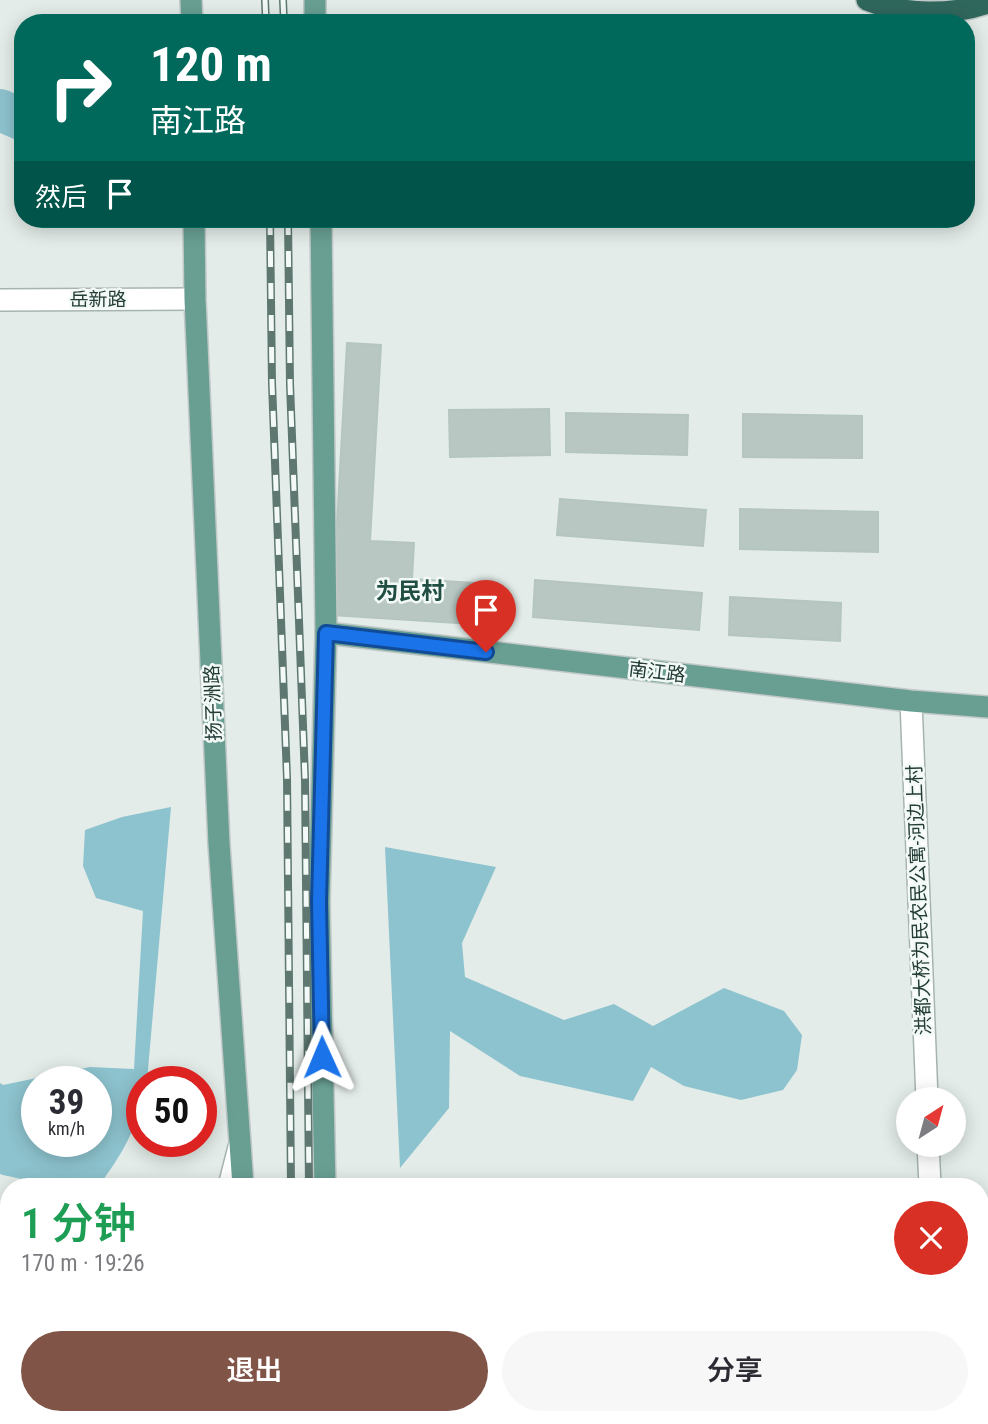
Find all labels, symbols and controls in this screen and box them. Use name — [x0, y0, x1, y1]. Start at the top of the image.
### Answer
text: 120 m — [150, 36, 272, 93]
icon: right — [35, 42, 126, 133]
text: 南江路 — [150, 102, 246, 140]
icon: arrive — [101, 175, 139, 213]
text: 然后 — [35, 182, 87, 212]
street label: 岳新路 — [69, 288, 127, 311]
district label: 为民村 — [376, 578, 445, 605]
pin — [456, 580, 516, 652]
icon: arrive — [467, 591, 505, 629]
street label: 南江路 — [627, 657, 687, 687]
street label: 扬子洲路 — [200, 665, 226, 741]
street label: 洪都大桥为民农民公寓-河边上村 — [903, 764, 935, 1036]
position arrow — [285, 1020, 359, 1094]
speed limit sign: 50 — [126, 1066, 217, 1157]
text: 39 — [49, 1082, 84, 1123]
north arrow — [896, 1087, 966, 1157]
map controls — [896, 1087, 966, 1157]
text: km/h — [48, 1118, 85, 1139]
text: 1 分钟 — [21, 1199, 136, 1248]
button: close — [894, 1201, 968, 1275]
text: 170 m · 19:26 — [21, 1250, 145, 1277]
button: 退出 — [21, 1331, 488, 1411]
button: 分享 — [502, 1331, 968, 1411]

